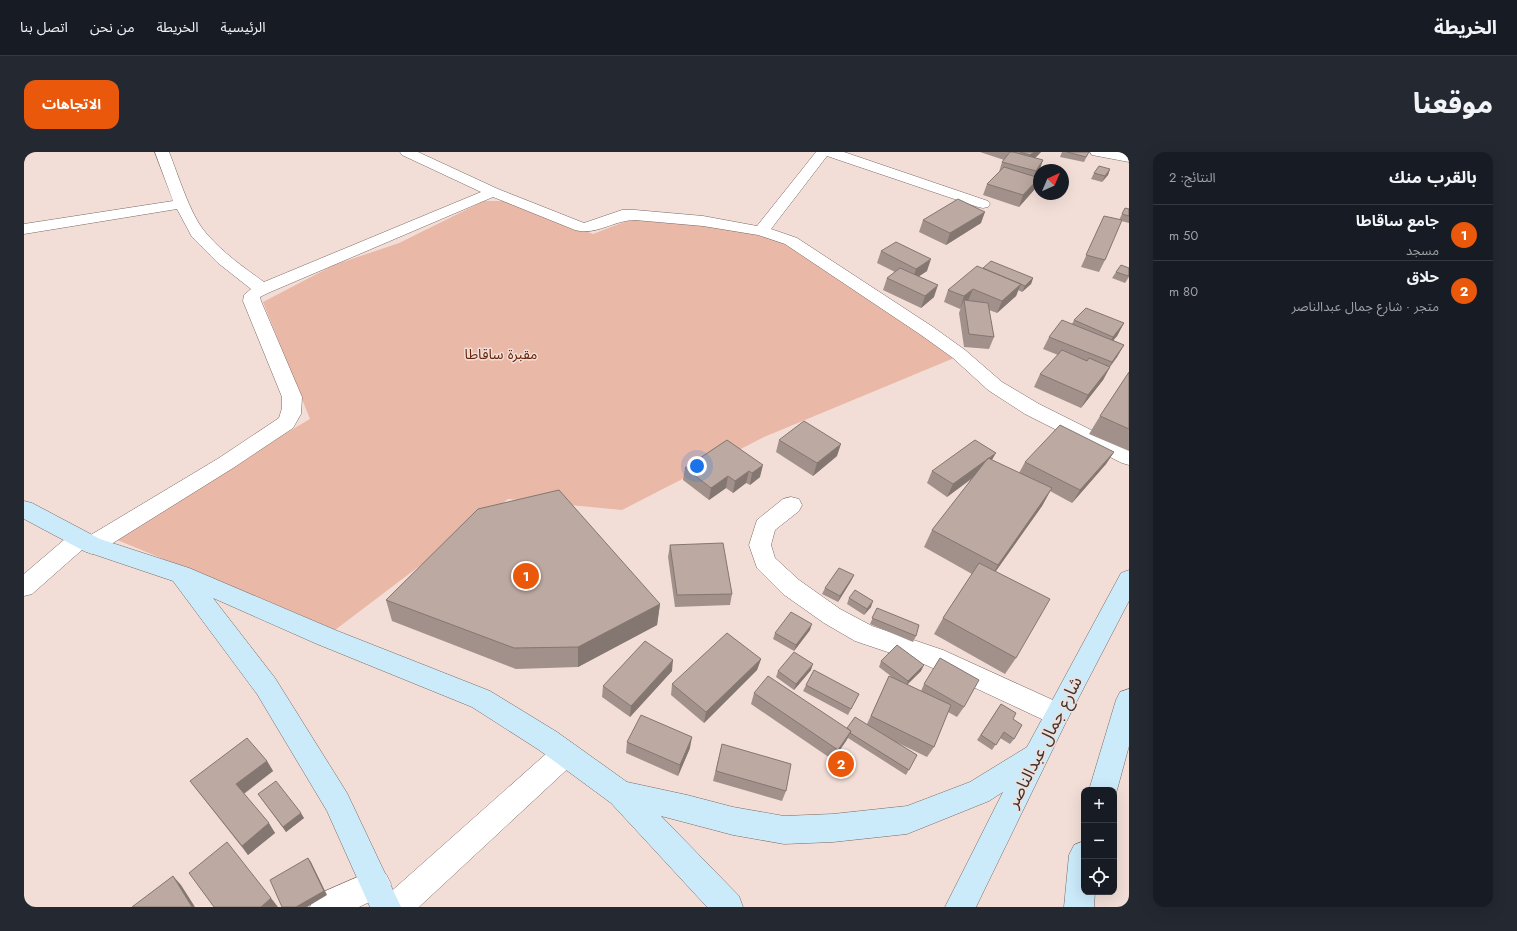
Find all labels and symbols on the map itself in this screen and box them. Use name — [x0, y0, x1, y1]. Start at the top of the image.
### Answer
north arrow — [1033, 164, 1069, 200]
park label: مقبرة ساقاطا — [465, 344, 537, 364]
your location — [687, 456, 707, 476]
pin: 1 — [513, 561, 539, 591]
street label: شارع جمال عبدالناصر — [1000, 672, 1088, 813]
pin: 2 — [828, 749, 854, 779]

